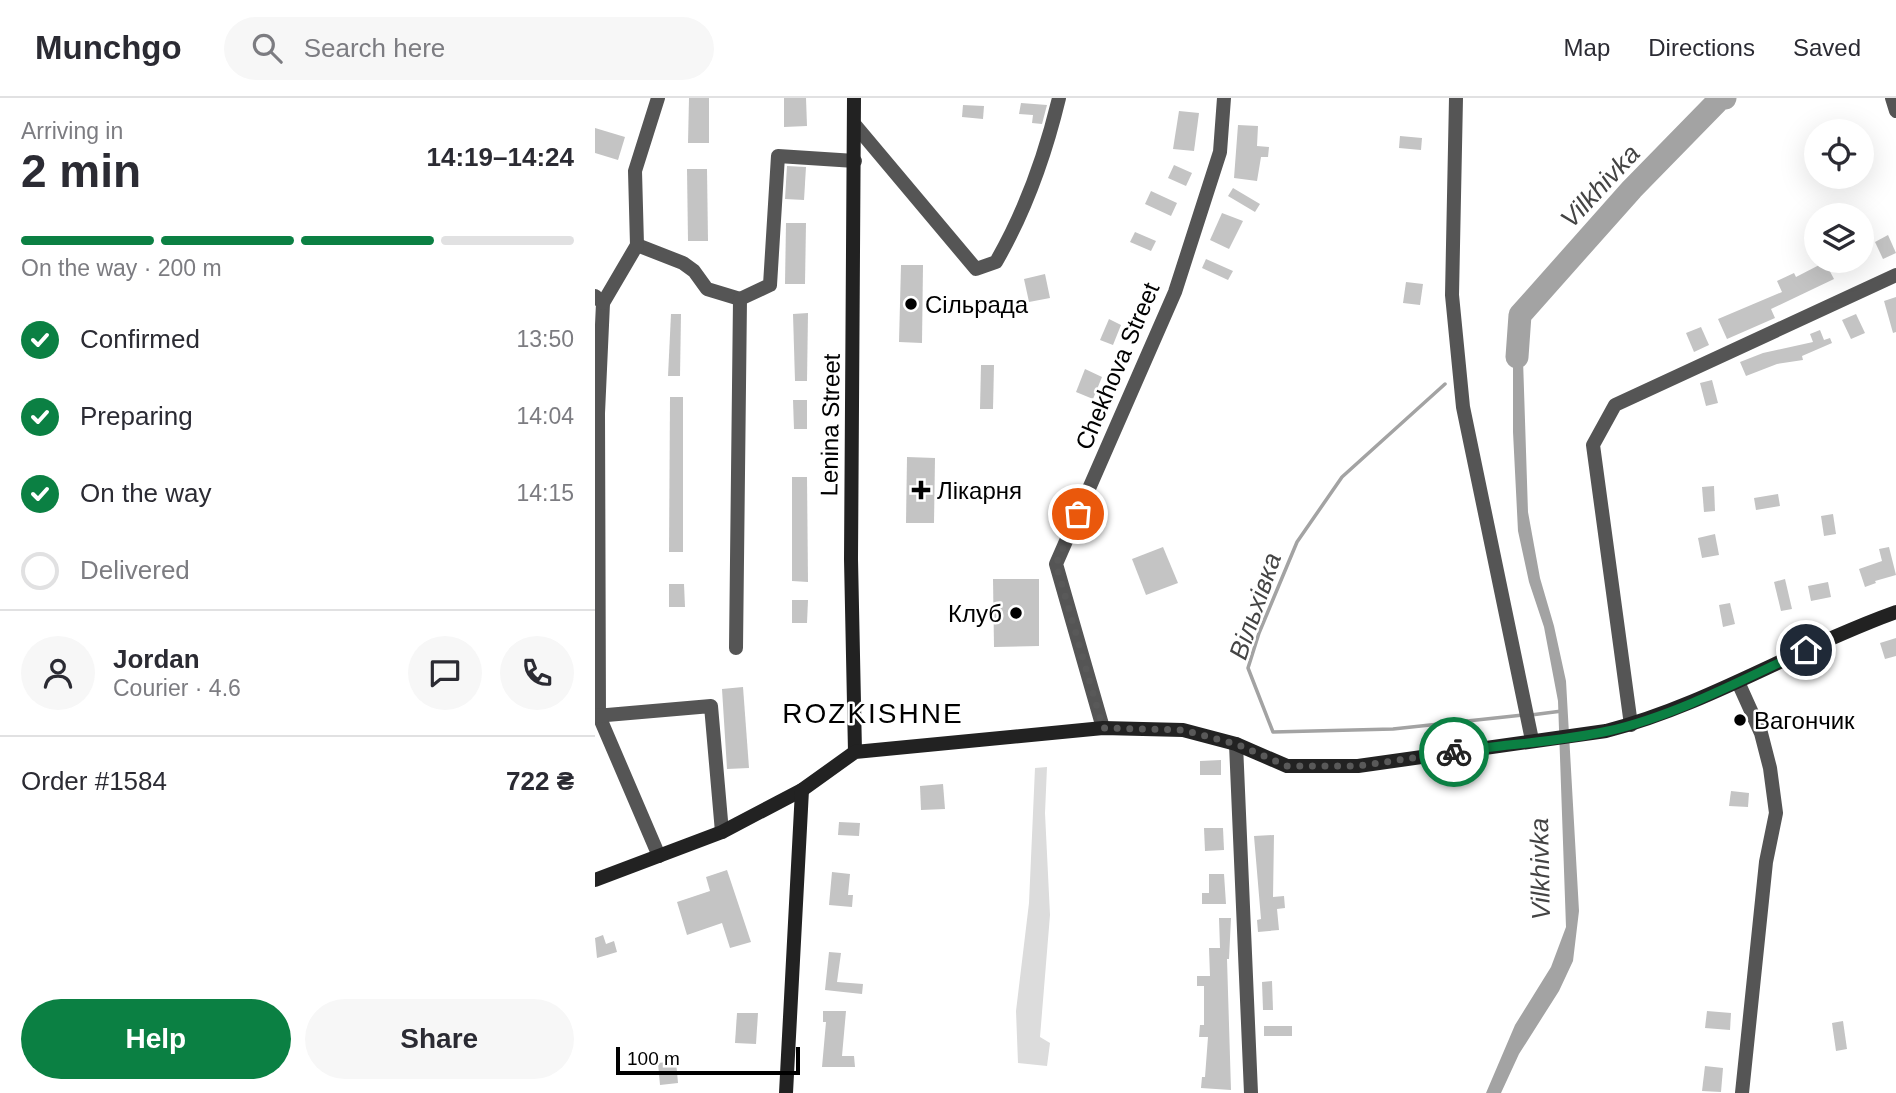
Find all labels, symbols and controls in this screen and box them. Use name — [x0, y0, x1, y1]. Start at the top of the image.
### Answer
search box — [224, 17, 714, 80]
text: Munchgo — [35, 29, 182, 66]
icon: search — [248, 29, 286, 67]
text: Search here — [304, 33, 445, 63]
text: Map — [1564, 34, 1610, 61]
text: Directions — [1648, 34, 1755, 61]
text: Saved — [1793, 34, 1861, 61]
text: Arriving in — [21, 118, 123, 144]
map controls — [1804, 119, 1874, 273]
button: locate — [1804, 119, 1874, 189]
water label: Vilkhivka — [1554, 138, 1646, 234]
text: 14:19–14:24 — [427, 142, 574, 172]
text: 2 min — [21, 145, 141, 197]
button: layers — [1804, 203, 1874, 273]
text: On the way · 200 m — [21, 255, 222, 281]
street label: Chekhova Street — [1070, 278, 1164, 454]
place label: Сільрада — [925, 291, 1029, 318]
marker: Сільрада — [903, 296, 919, 312]
icon: check — [21, 321, 59, 359]
text: Confirmed — [80, 324, 200, 354]
text: 13:50 — [516, 326, 574, 352]
street label: Lenina Street — [815, 353, 845, 497]
icon: check — [21, 398, 59, 436]
text: Preparing — [80, 401, 193, 431]
text: 14:04 — [516, 403, 574, 429]
icon: check — [21, 475, 59, 513]
place label: Лікарня — [937, 477, 1022, 504]
text: On the way — [80, 478, 212, 508]
text: 14:15 — [516, 480, 574, 506]
marker: Лікарня — [911, 480, 931, 500]
pin — [1048, 484, 1108, 544]
icon: bag — [1059, 495, 1097, 533]
water label: Вільхівка — [1223, 549, 1287, 663]
text: Delivered — [80, 555, 190, 585]
place label: Клуб — [948, 600, 1002, 627]
marker: Клуб — [1008, 605, 1024, 621]
pin — [1776, 620, 1836, 680]
icon: home — [1787, 631, 1825, 669]
button: person — [21, 636, 95, 710]
button: chat — [408, 636, 482, 710]
button: phone — [500, 636, 574, 710]
text: Jordan — [113, 644, 200, 674]
text: Courier · 4.6 — [113, 675, 241, 701]
district label: ROZKISHNE — [782, 698, 964, 729]
place label: Вагончик — [1754, 707, 1855, 734]
marker: Вагончик — [1732, 712, 1748, 728]
courier — [1419, 717, 1489, 787]
icon: bike — [1435, 733, 1473, 771]
text: Order #1584 — [21, 766, 167, 796]
text: 722 ₴ — [506, 766, 574, 796]
water label: Vilkhivka — [1524, 818, 1556, 920]
button: Help — [21, 999, 291, 1079]
button: Share — [305, 999, 574, 1079]
scale bar — [616, 1044, 800, 1076]
text: 100 m — [627, 1048, 680, 1069]

